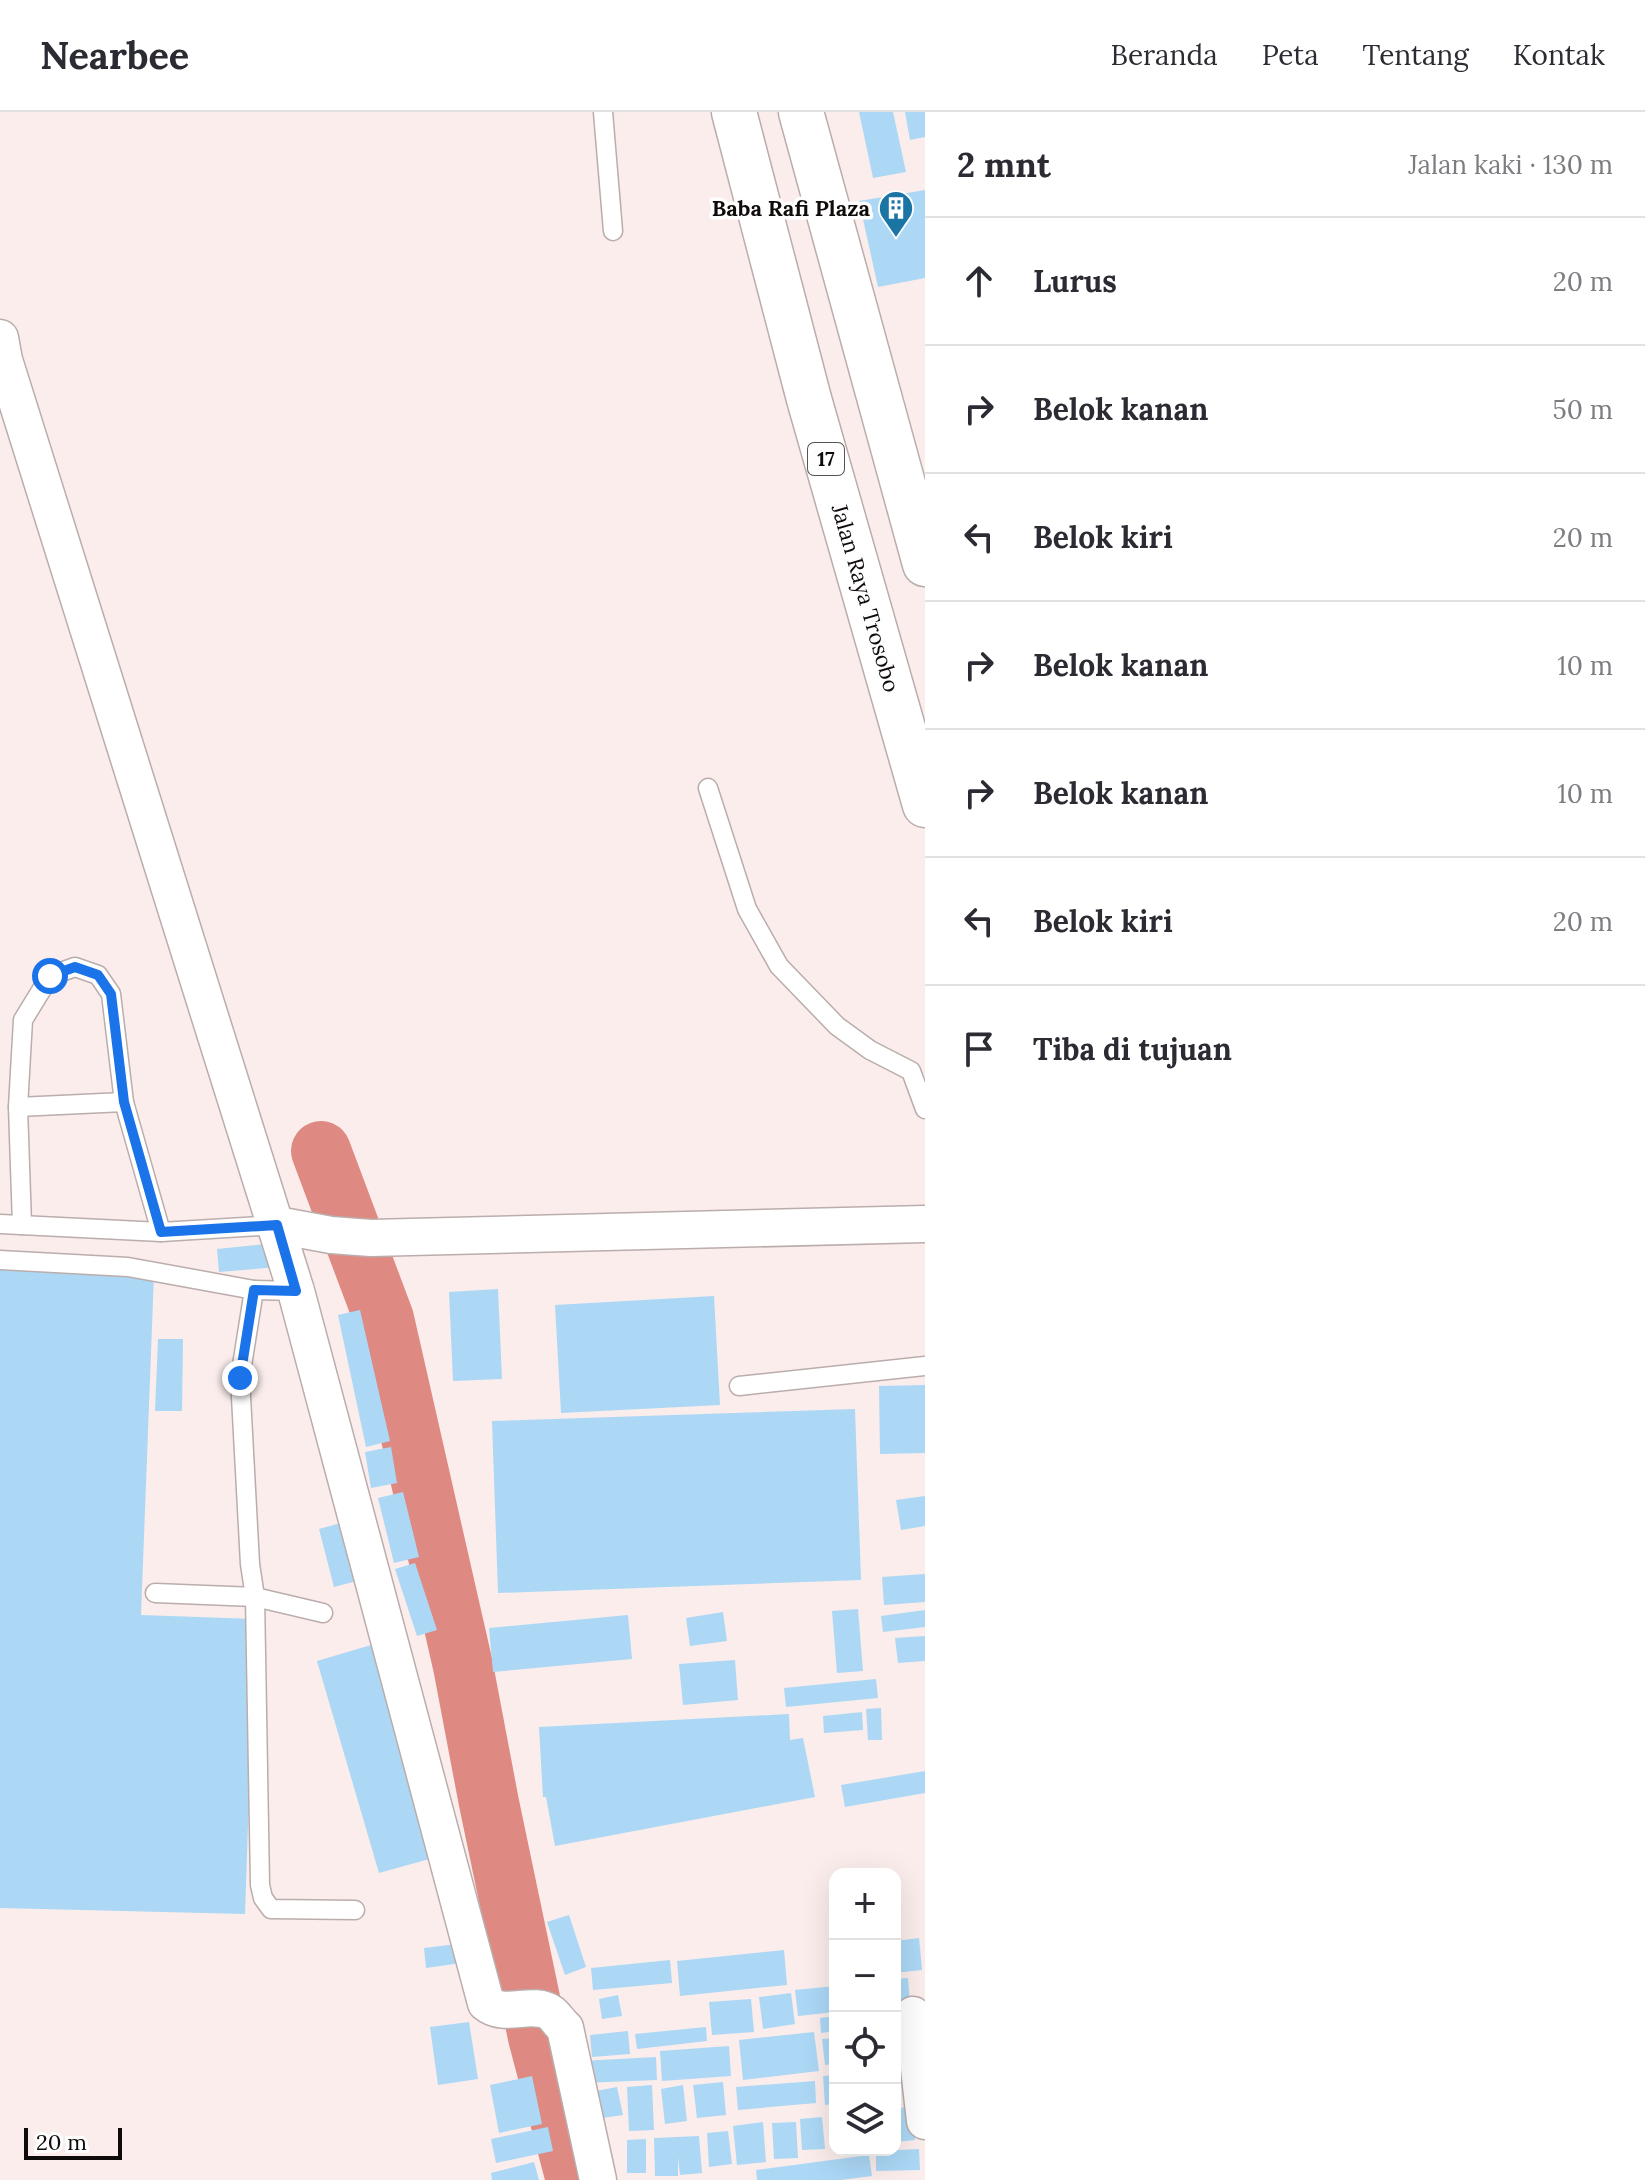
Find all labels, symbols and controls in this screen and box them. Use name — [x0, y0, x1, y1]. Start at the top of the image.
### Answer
text: Nearbee — [40, 31, 189, 79]
text: Beranda — [1110, 37, 1218, 73]
text: Peta — [1262, 37, 1319, 73]
text: Tentang — [1363, 37, 1469, 73]
text: Kontak — [1513, 37, 1605, 73]
text: 2 mnt — [957, 143, 1051, 186]
text: Jalan kaki · 130 m — [1408, 148, 1613, 181]
building icon: Baba Rafi Plaza — [877, 189, 915, 239]
place label: Baba Rafi Plaza — [712, 194, 870, 222]
icon: ahead — [957, 259, 1001, 303]
text: Lurus — [1033, 262, 1117, 300]
text: 20 m — [1553, 265, 1613, 298]
icon: right — [957, 387, 1001, 431]
text: Belok kanan — [1033, 390, 1208, 428]
text: 50 m — [1553, 393, 1613, 426]
road number: 17 — [808, 443, 844, 475]
street label: Jalan Raya Trosobo — [826, 500, 906, 695]
icon: left — [957, 515, 1001, 559]
text: Belok kiri — [1033, 518, 1173, 556]
text: 20 m — [1553, 521, 1613, 554]
icon: right — [957, 643, 1001, 687]
text: Belok kanan — [1033, 646, 1208, 684]
text: 10 m — [1557, 649, 1613, 682]
icon: right — [957, 771, 1001, 815]
text: Belok kanan — [1033, 774, 1208, 812]
text: 10 m — [1557, 777, 1613, 810]
icon: left — [957, 899, 1001, 943]
text: Belok kiri — [1033, 902, 1173, 940]
text: 20 m — [1553, 905, 1613, 938]
route start — [32, 958, 68, 994]
icon: arrive — [957, 1027, 1001, 1071]
text: Tiba di tujuan — [1033, 1030, 1232, 1068]
route end — [222, 1360, 258, 1396]
map controls — [829, 1868, 901, 2156]
button: + — [829, 1868, 901, 1940]
button: − — [829, 1940, 901, 2012]
button: locate — [829, 2012, 901, 2084]
button: layers — [829, 2084, 901, 2156]
scale bar — [24, 2124, 122, 2160]
text: 20 m — [36, 2128, 87, 2156]

